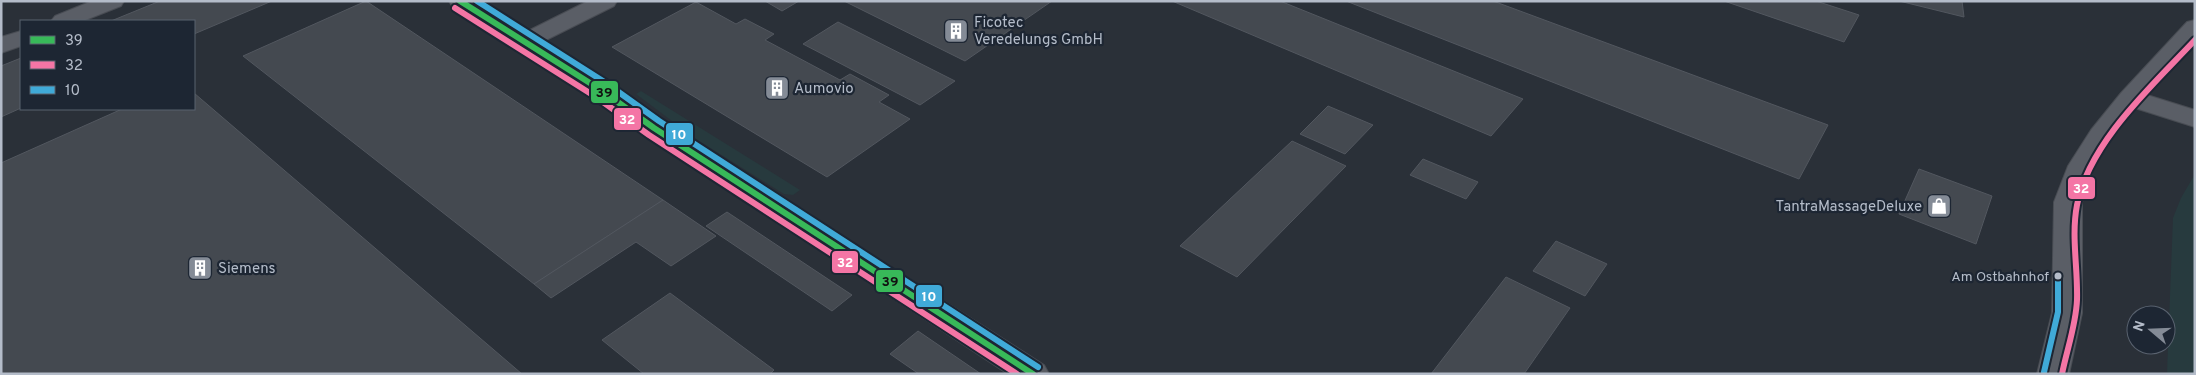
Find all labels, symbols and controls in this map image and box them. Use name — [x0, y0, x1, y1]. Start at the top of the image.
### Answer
place label: Ficotec Veredelungs GmbH — [974, 14, 1103, 50]
building icon: Ficotec Veredelungs GmbH — [943, 18, 969, 44]
legend — [20, 20, 195, 110]
text: 39 — [65, 32, 83, 51]
text: 32 — [65, 57, 83, 76]
building icon: Aumovio — [764, 75, 790, 101]
line badge: 39 — [590, 80, 619, 104]
place label: Aumovio — [794, 80, 854, 99]
text: 10 — [65, 82, 80, 101]
text: 39 — [596, 85, 612, 102]
line badge: 32 — [613, 107, 642, 131]
text: 32 — [619, 112, 635, 129]
line badge: 10 — [665, 122, 694, 146]
text: 10 — [672, 127, 686, 144]
line badge: 32 — [2067, 176, 2096, 200]
text: 32 — [2073, 181, 2089, 198]
shop icon: TantraMassageDeluxe — [1926, 193, 1952, 219]
place label: TantraMassageDeluxe — [1775, 198, 1922, 217]
line badge: 32 — [831, 250, 859, 274]
building icon: Siemens — [187, 255, 213, 281]
text: 32 — [837, 255, 853, 272]
place label: Siemens — [218, 260, 276, 279]
line badge: 39 — [875, 269, 904, 293]
place label: Am Ostbahnhof — [1951, 269, 2049, 286]
marker: Am Ostbahnhof — [2053, 271, 2063, 281]
text: 39 — [882, 274, 898, 291]
line badge: 10 — [915, 284, 943, 308]
text: 10 — [922, 289, 936, 306]
north arrow — [2126, 305, 2176, 355]
text: N — [2130, 319, 2150, 334]

